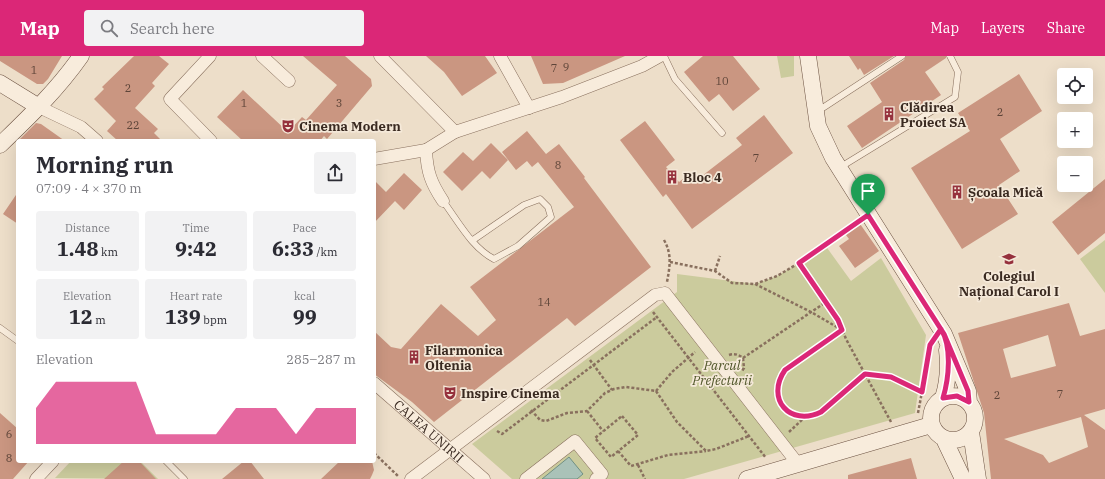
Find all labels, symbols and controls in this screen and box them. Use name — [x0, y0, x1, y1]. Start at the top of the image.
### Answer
search box — [84, 10, 364, 46]
text: Map — [20, 16, 60, 40]
icon: search — [98, 17, 120, 39]
text: Search here — [130, 19, 214, 38]
text: Map — [931, 19, 959, 37]
text: Layers — [981, 19, 1025, 37]
text: Share — [1047, 19, 1085, 37]
house number: 9 — [563, 60, 569, 74]
house number: 7 — [551, 61, 557, 75]
house number: 1 — [31, 63, 37, 77]
map controls — [1057, 68, 1093, 192]
button: locate — [1057, 68, 1093, 104]
house number: 10 — [715, 74, 729, 88]
house number: 2 — [125, 81, 131, 95]
house number: 1 — [241, 96, 247, 110]
house number: 3 — [336, 96, 342, 110]
place label: Clădirea Proiect SA — [900, 99, 966, 131]
house number: 2 — [997, 105, 1003, 119]
building icon: Clădirea Proiect SA — [881, 106, 897, 122]
button: + — [1057, 112, 1093, 148]
house number: 22 — [126, 118, 140, 132]
theatre icon: Cinema Modern — [280, 118, 296, 134]
place label: Cinema Modern — [299, 118, 401, 135]
text: Morning run — [36, 150, 174, 179]
house number: 7 — [753, 151, 759, 165]
button: share — [314, 152, 356, 194]
button: − — [1057, 156, 1093, 192]
house number: 8 — [555, 158, 561, 172]
building icon: Bloc 4 — [664, 169, 680, 185]
place label: Bloc 4 — [683, 169, 722, 186]
pin — [851, 174, 885, 215]
text: 07:09 · 4 × 370 m — [36, 180, 142, 197]
icon: arrive — [857, 180, 879, 202]
building icon: Școala Mică — [949, 184, 965, 200]
place label: Școala Mică — [968, 184, 1044, 202]
text: Distance — [65, 221, 110, 235]
text: Time — [182, 221, 210, 235]
text: Pace — [293, 221, 317, 235]
text: 1.48 — [57, 235, 98, 262]
text: 9:42 — [175, 235, 217, 262]
text: 6:33 — [272, 235, 314, 262]
text: km — [98, 245, 118, 259]
text: /km — [314, 245, 337, 259]
school or university icon: Colegiul Național Carol I — [1001, 251, 1017, 267]
place label: Colegiul Național Carol I — [959, 268, 1059, 301]
text: Elevation — [63, 289, 112, 303]
text: Heart rate — [170, 289, 222, 303]
text: kcal — [294, 289, 315, 303]
house number: 14 — [537, 295, 551, 309]
text: 12 — [69, 303, 93, 330]
text: 139 — [165, 303, 201, 330]
text: 99 — [293, 303, 317, 330]
text: m — [93, 313, 106, 327]
text: bpm — [201, 313, 227, 327]
place label: Filarmonica Oltenia — [425, 342, 503, 374]
building icon: Filarmonica Oltenia — [406, 349, 422, 365]
text: Elevation — [36, 351, 93, 368]
text: 285–287 m — [286, 351, 356, 368]
park label: Parcul Prefecturii — [691, 357, 752, 389]
theatre icon: Inspire Cinema — [442, 385, 458, 401]
place label: Inspire Cinema — [461, 385, 560, 402]
house number: 7 — [1057, 387, 1063, 401]
house number: 2 — [994, 388, 1000, 402]
street label: CALEA UNIRII — [390, 396, 467, 466]
house number: 6 — [6, 427, 12, 441]
house number: 8 — [6, 451, 12, 465]

